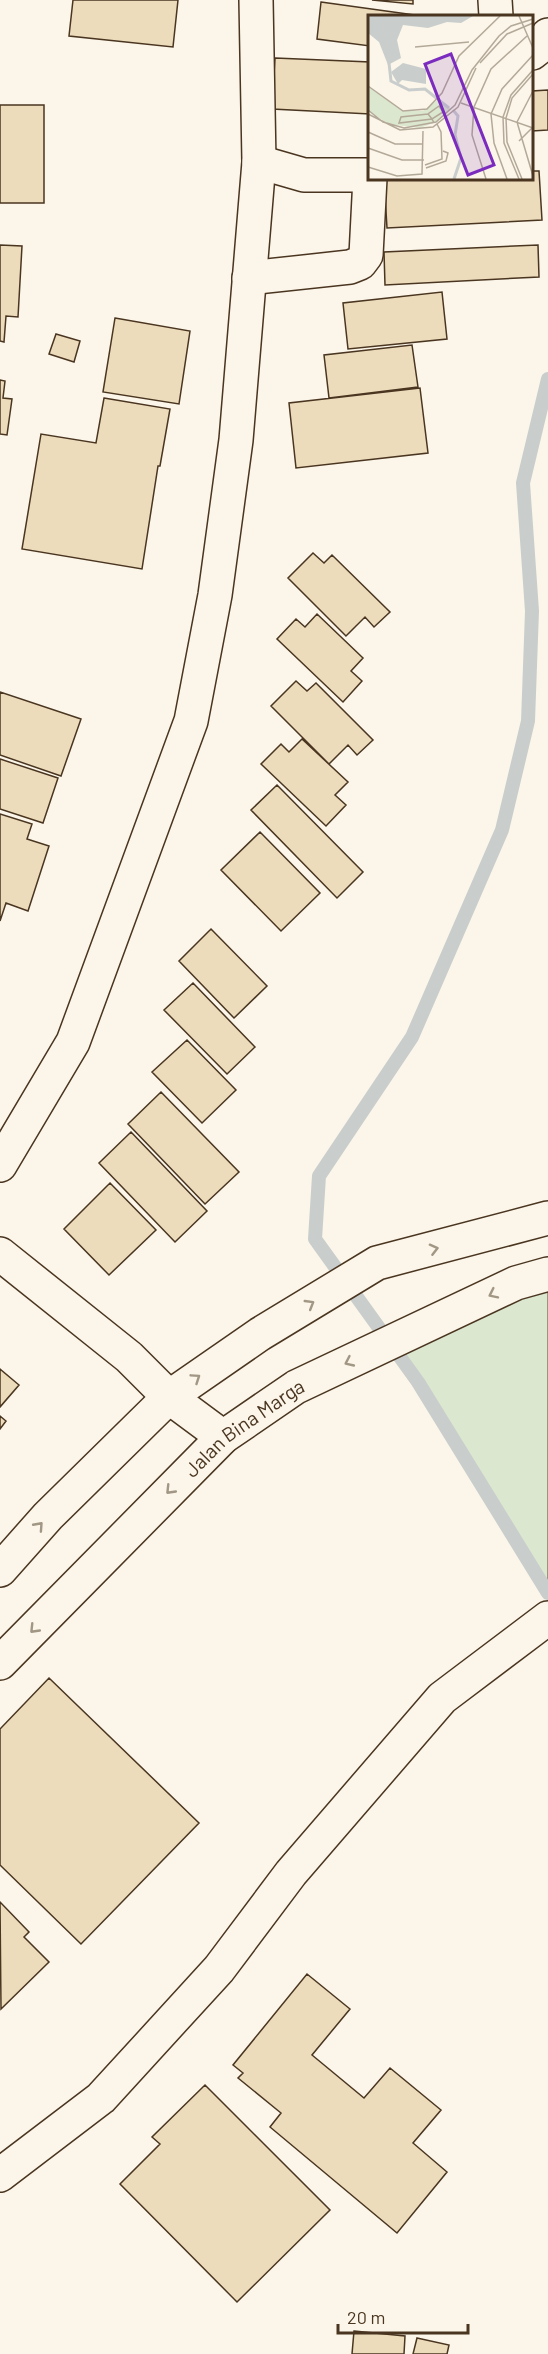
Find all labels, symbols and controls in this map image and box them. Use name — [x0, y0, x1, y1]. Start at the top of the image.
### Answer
inset map — [368, 15, 533, 180]
one-way arrow — [428, 1244, 439, 1256]
one-way arrow — [489, 1286, 500, 1298]
one-way arrow — [304, 1300, 314, 1311]
one-way arrow — [344, 1355, 355, 1367]
street label: Jalan Bina Marga — [179, 1373, 308, 1482]
one-way arrow — [189, 1374, 200, 1385]
one-way arrow — [167, 1483, 178, 1494]
one-way arrow — [32, 1522, 43, 1533]
one-way arrow — [30, 1622, 41, 1633]
scale bar — [338, 2297, 468, 2335]
text: 20 m — [347, 2306, 385, 2328]

